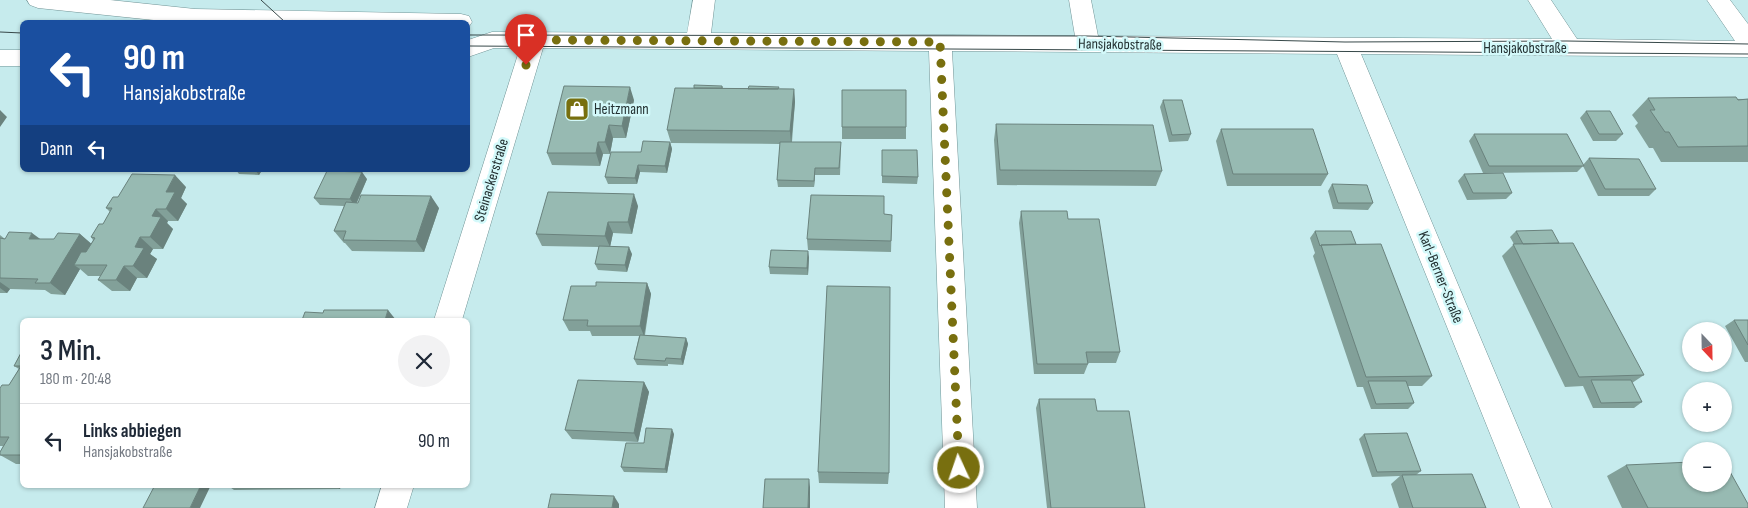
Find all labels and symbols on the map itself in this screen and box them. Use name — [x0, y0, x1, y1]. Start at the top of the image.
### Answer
pin — [505, 14, 547, 65]
street label: Hansjakobstraße — [1078, 34, 1162, 55]
street label: Hansjakobstraße — [1483, 39, 1567, 58]
shop icon: Heitzmann — [564, 96, 590, 122]
place label: Heitzmann — [594, 100, 649, 119]
street label: Steinackerstraße — [470, 136, 513, 224]
street label: Karl-Berner-Straße — [1413, 228, 1468, 326]
north arrow — [1682, 322, 1732, 372]
position arrow — [932, 441, 984, 493]

